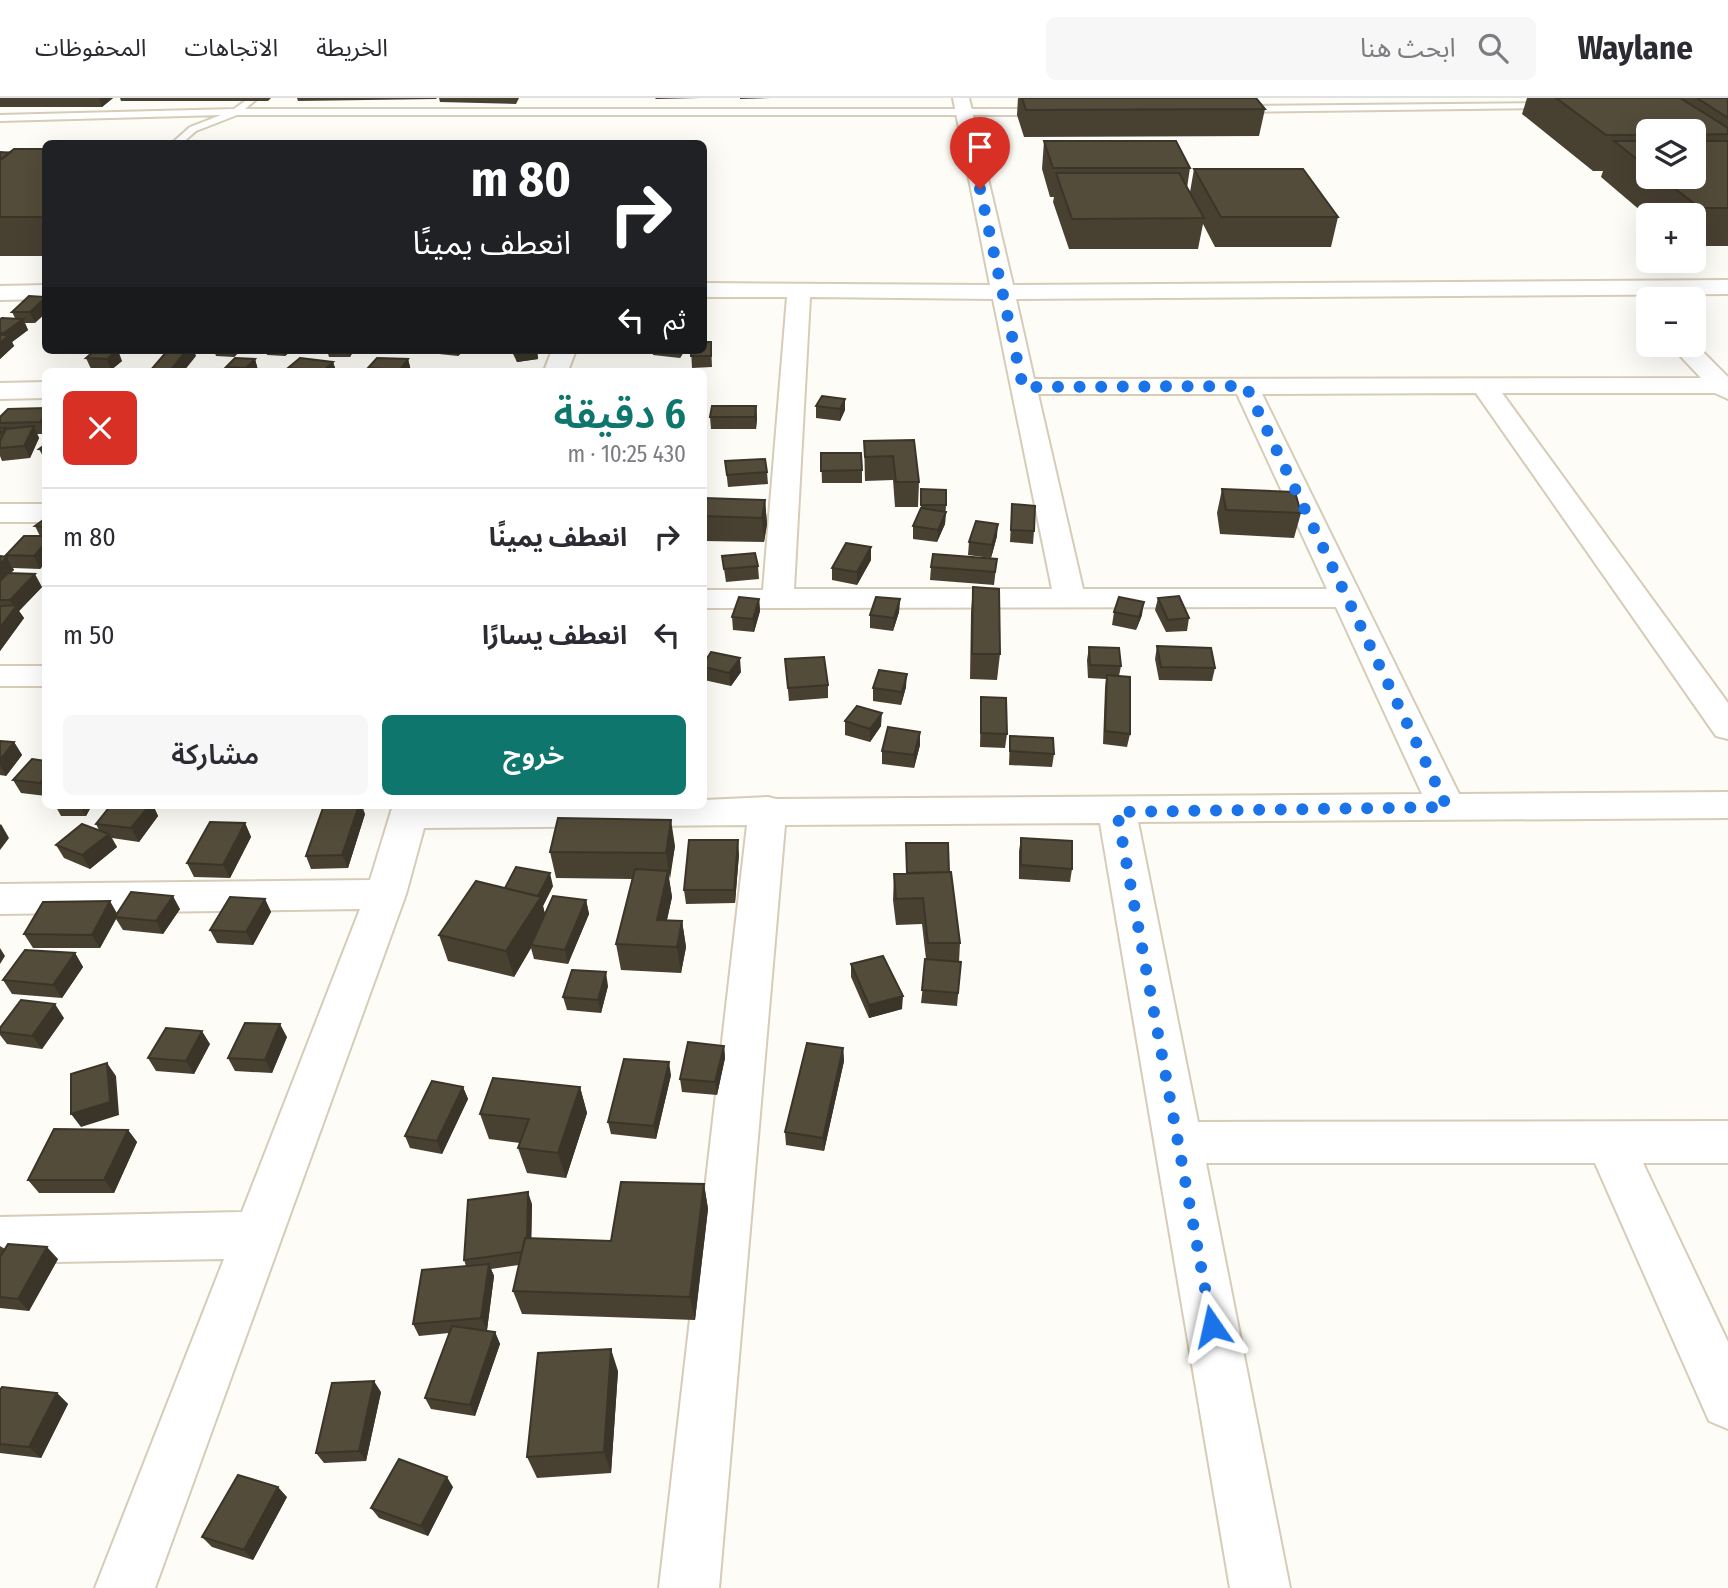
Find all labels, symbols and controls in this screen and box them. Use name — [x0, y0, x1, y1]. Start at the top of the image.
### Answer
search box — [1046, 17, 1536, 80]
text: Waylane — [1578, 28, 1693, 68]
icon: search — [1474, 29, 1512, 67]
text: ابحث هنا — [1360, 33, 1456, 64]
text: المحفوظات — [35, 34, 146, 62]
text: الاتجاهات — [184, 34, 278, 62]
text: الخريطة — [316, 34, 388, 62]
pin — [950, 117, 1010, 189]
map controls — [1636, 119, 1706, 357]
button: layers — [1636, 119, 1706, 189]
icon: arrive — [961, 128, 999, 166]
text: 80 m — [471, 150, 571, 209]
icon: right — [595, 168, 686, 259]
button: + — [1636, 203, 1706, 273]
text: انعطف يمينًا — [412, 224, 571, 262]
button: − — [1636, 287, 1706, 357]
icon: left — [612, 301, 650, 339]
text: ثم — [664, 305, 686, 336]
text: 6 دقيقة — [553, 389, 686, 439]
button: close — [63, 391, 137, 465]
text: 430 m · 10:25 — [568, 440, 686, 468]
icon: right — [648, 518, 686, 556]
text: 80 m — [63, 522, 116, 553]
text: انعطف يمينًا — [489, 522, 627, 553]
icon: left — [648, 616, 686, 654]
text: 50 m — [63, 620, 115, 651]
text: انعطف يسارًا — [482, 620, 627, 651]
button: مشاركة — [63, 715, 368, 795]
button: خروج — [382, 715, 686, 795]
position arrow — [1175, 1289, 1249, 1363]

